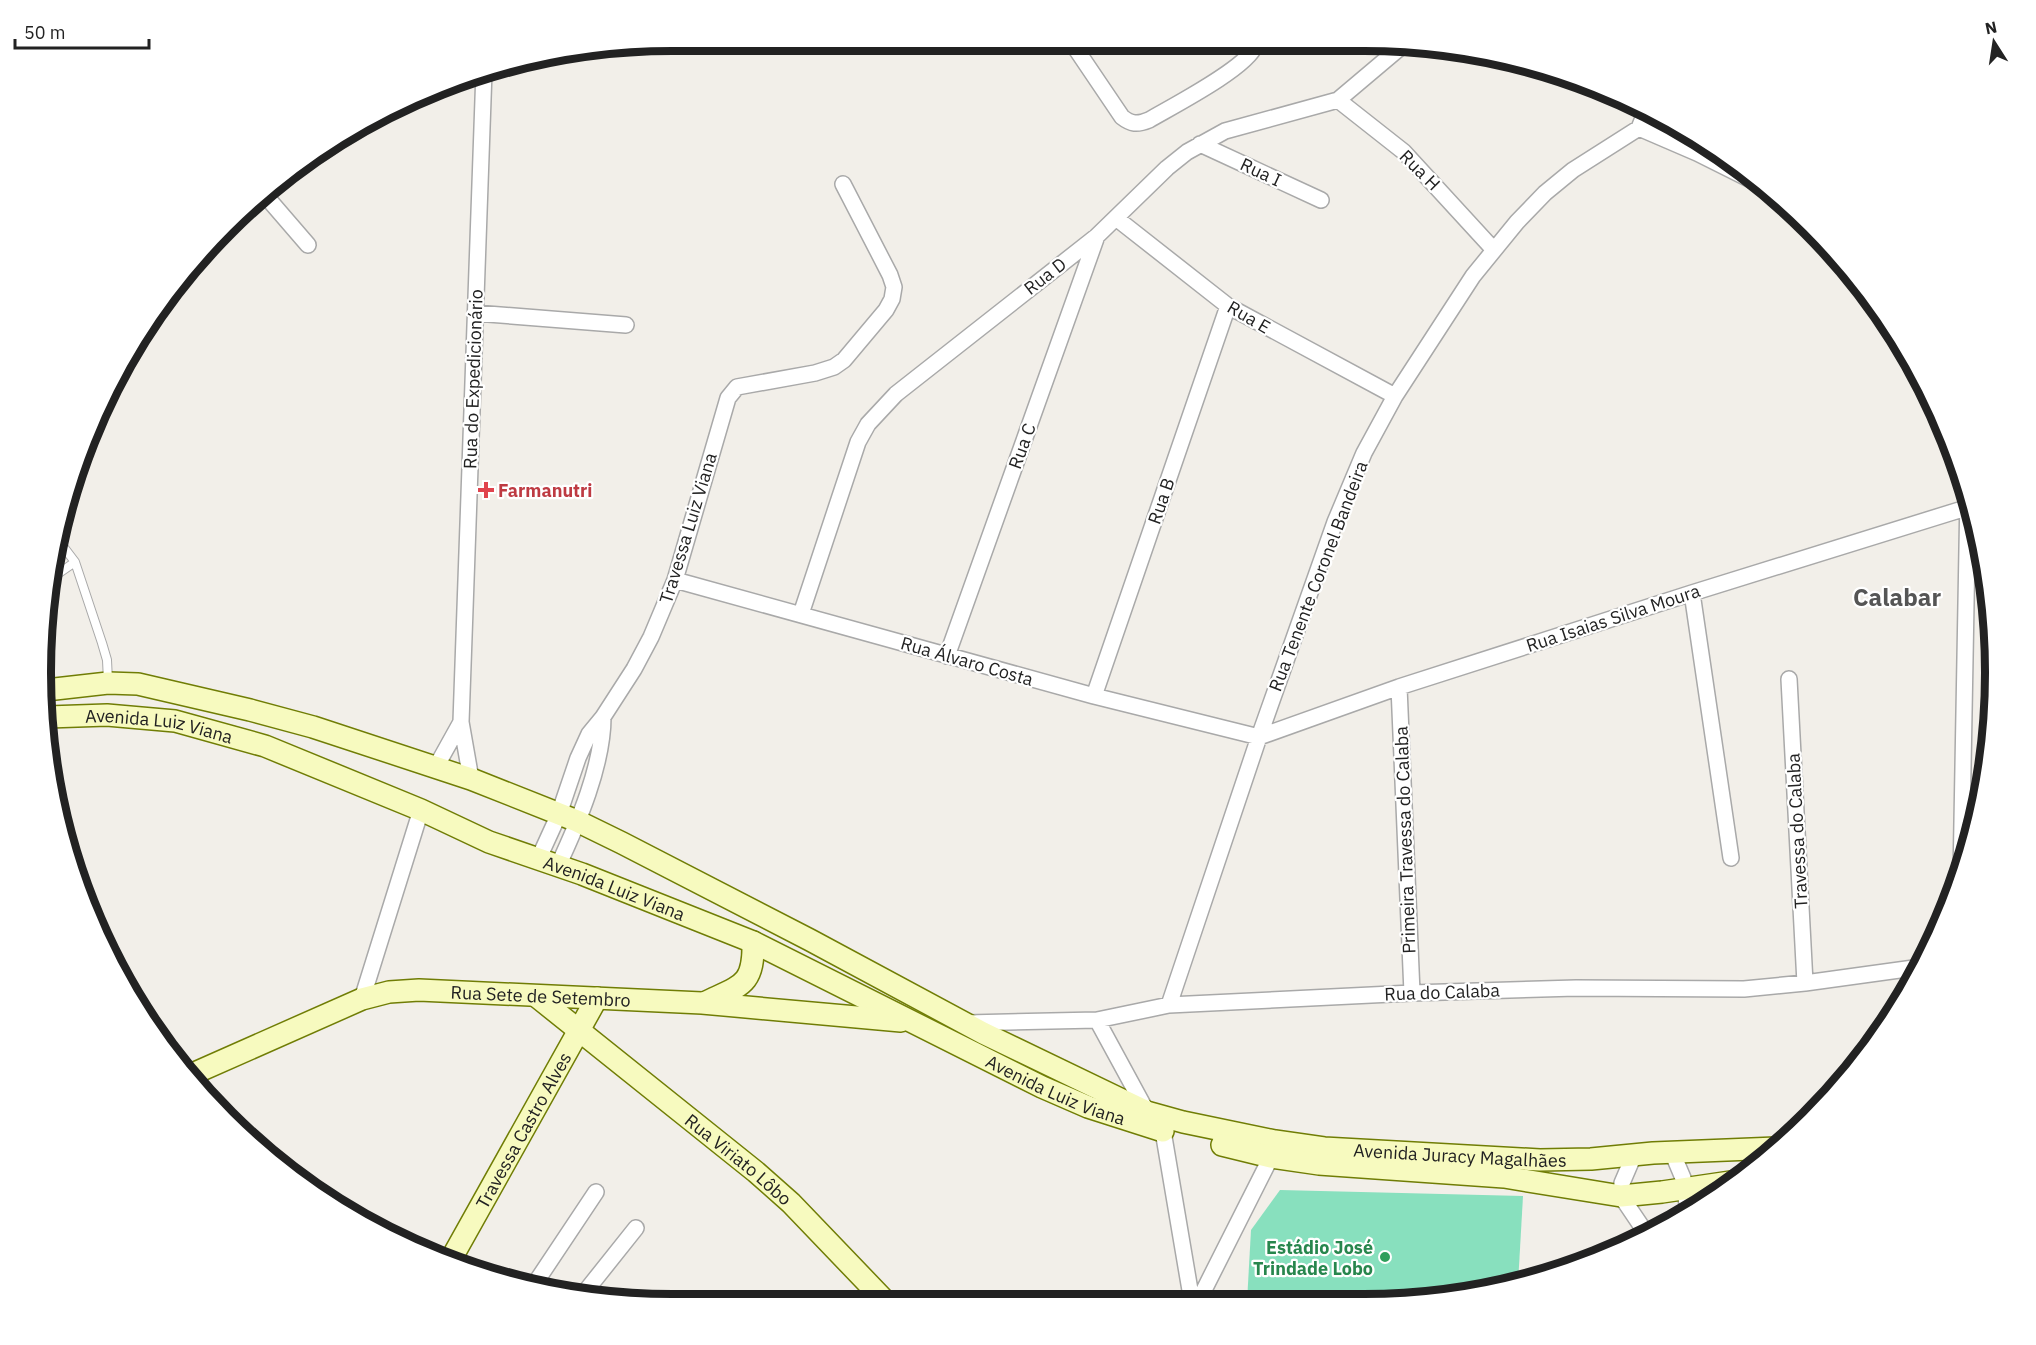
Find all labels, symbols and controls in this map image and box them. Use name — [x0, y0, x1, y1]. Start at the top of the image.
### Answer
scale bar — [15, 12, 148, 50]
north arrow — [1964, 12, 2024, 72]
text: N — [1983, 16, 1999, 38]
text: 50 m — [24, 21, 66, 44]
street label: Rua H — [1395, 145, 1445, 195]
street label: Rua I — [1237, 153, 1285, 191]
street label: Rua D — [1019, 252, 1071, 300]
street label: Rua do Expedicionário — [458, 289, 488, 469]
street label: Rua E — [1223, 296, 1275, 338]
street label: Rua C — [1003, 420, 1041, 472]
street label: Travessa Luiz Viana — [654, 449, 722, 606]
street label: Rua Tenente Coronel Bandeira — [1263, 457, 1373, 694]
street label: Rua B — [1142, 475, 1180, 527]
place label: Farmanutri — [498, 479, 592, 502]
marker: Farmanutri — [479, 483, 493, 497]
street label: Rua Isaias Silva Moura — [1523, 579, 1703, 657]
district label: Calabar — [1853, 581, 1941, 613]
street label: Rua Álvaro Costa — [898, 631, 1036, 691]
street label: Avenida Luiz Viana — [85, 703, 236, 748]
street label: Primeira Travessa do Calaba — [1390, 725, 1420, 954]
street label: Travessa do Calaba — [1781, 752, 1813, 909]
street label: Avenida Luiz Viana — [541, 850, 689, 926]
street label: Rua do Calaba — [1384, 978, 1501, 1006]
street label: Rua Sete de Setembro — [450, 980, 631, 1011]
street label: Travessa Castro Alves — [470, 1048, 576, 1212]
street label: Avenida Luiz Viana — [982, 1049, 1129, 1130]
street label: Rua Viriato Lôbo — [680, 1108, 797, 1210]
street label: Avenida Juracy Magalhães — [1353, 1138, 1567, 1172]
place label: Estádio José Trindade Lobo — [1253, 1236, 1373, 1280]
marker: Estádio José Trindade Lobo — [1378, 1250, 1392, 1264]

